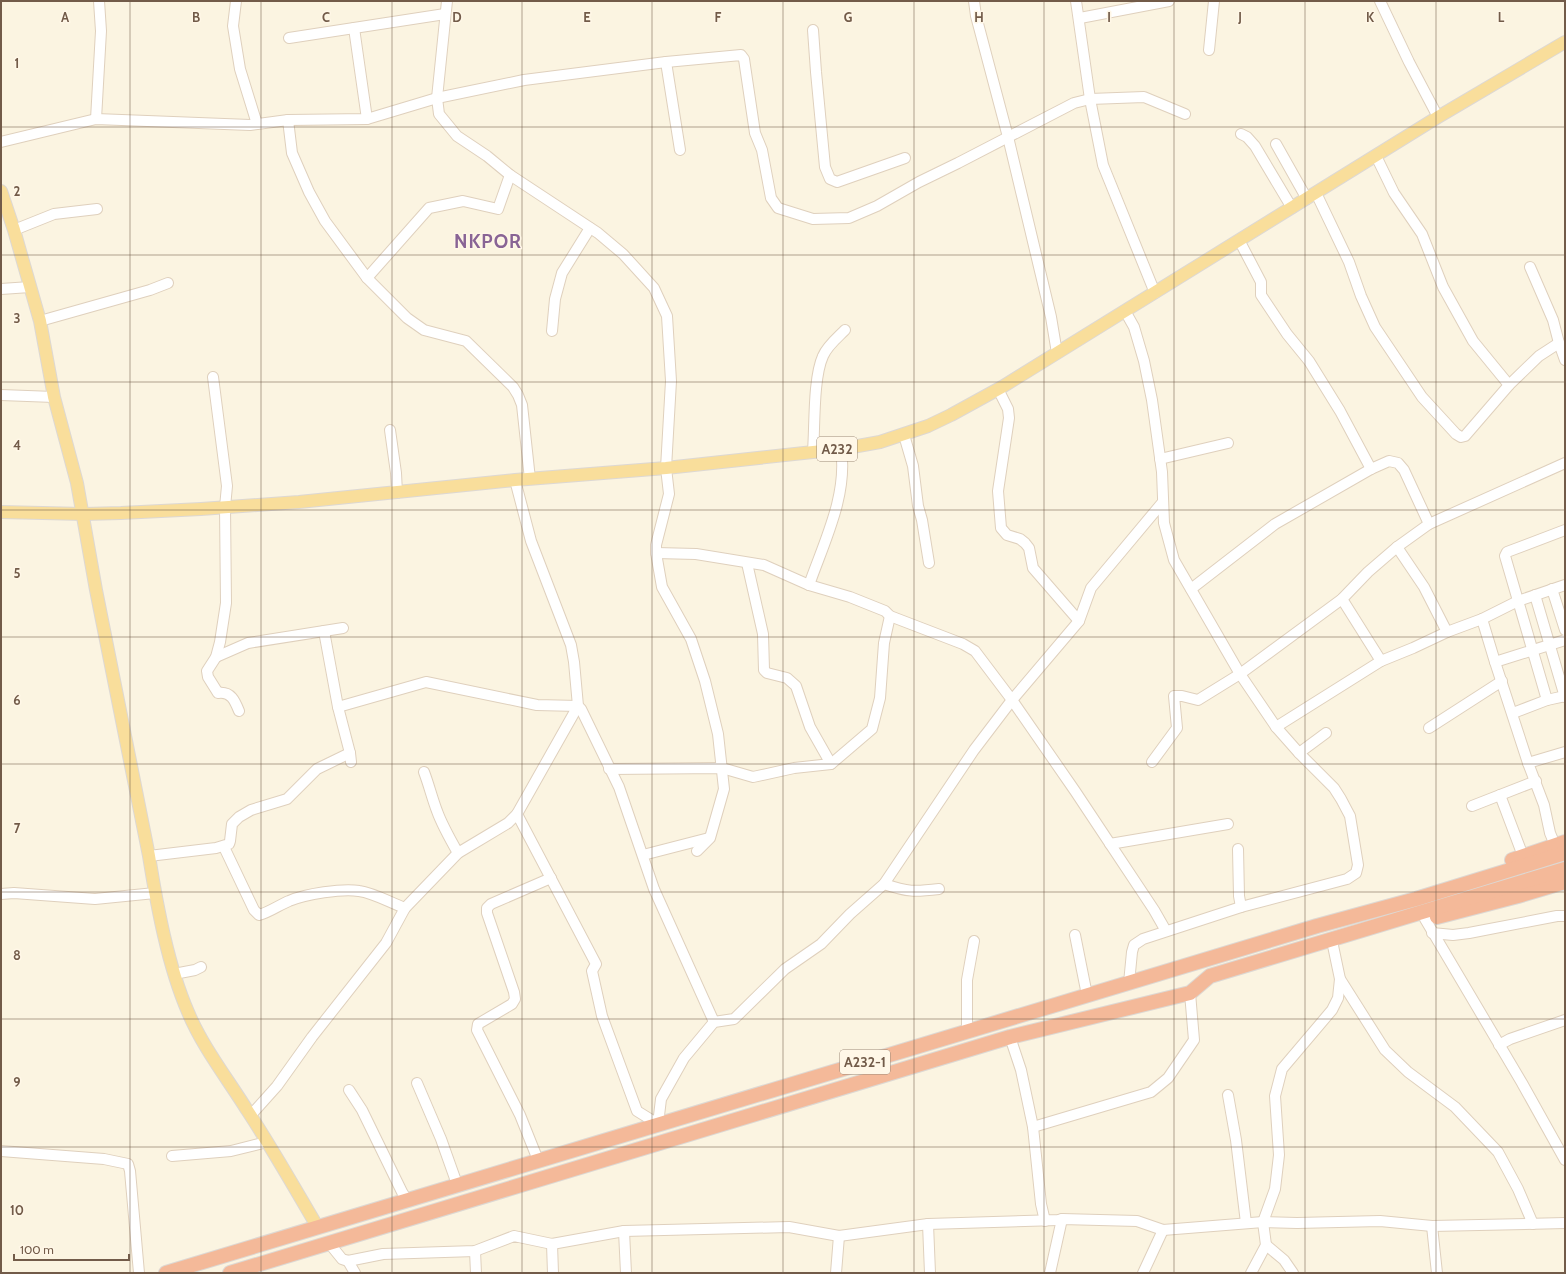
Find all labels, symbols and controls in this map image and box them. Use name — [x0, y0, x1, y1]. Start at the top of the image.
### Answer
text: A — [61, 9, 70, 25]
text: B — [192, 9, 200, 25]
text: C — [322, 9, 330, 25]
text: D — [452, 9, 462, 25]
text: E — [583, 9, 591, 25]
text: F — [715, 9, 722, 25]
text: G — [844, 9, 853, 25]
text: H — [974, 9, 984, 25]
text: I — [1107, 9, 1111, 25]
text: J — [1237, 9, 1242, 25]
text: K — [1366, 9, 1375, 25]
text: L — [1498, 9, 1505, 25]
text: 1 — [15, 55, 19, 71]
text: 2 — [14, 183, 21, 199]
district label: NKPOR — [454, 230, 522, 253]
text: 3 — [13, 310, 21, 326]
text: 4 — [13, 437, 21, 453]
road number: A232 — [817, 437, 857, 461]
text: 5 — [14, 565, 21, 581]
text: 6 — [13, 692, 21, 708]
text: 7 — [14, 820, 21, 836]
text: 8 — [13, 947, 21, 963]
road number: A232-1 — [840, 1050, 890, 1074]
text: 9 — [13, 1074, 21, 1090]
text: 10 — [10, 1202, 24, 1218]
scale bar — [14, 1236, 129, 1262]
text: 100 m — [20, 1242, 54, 1257]

